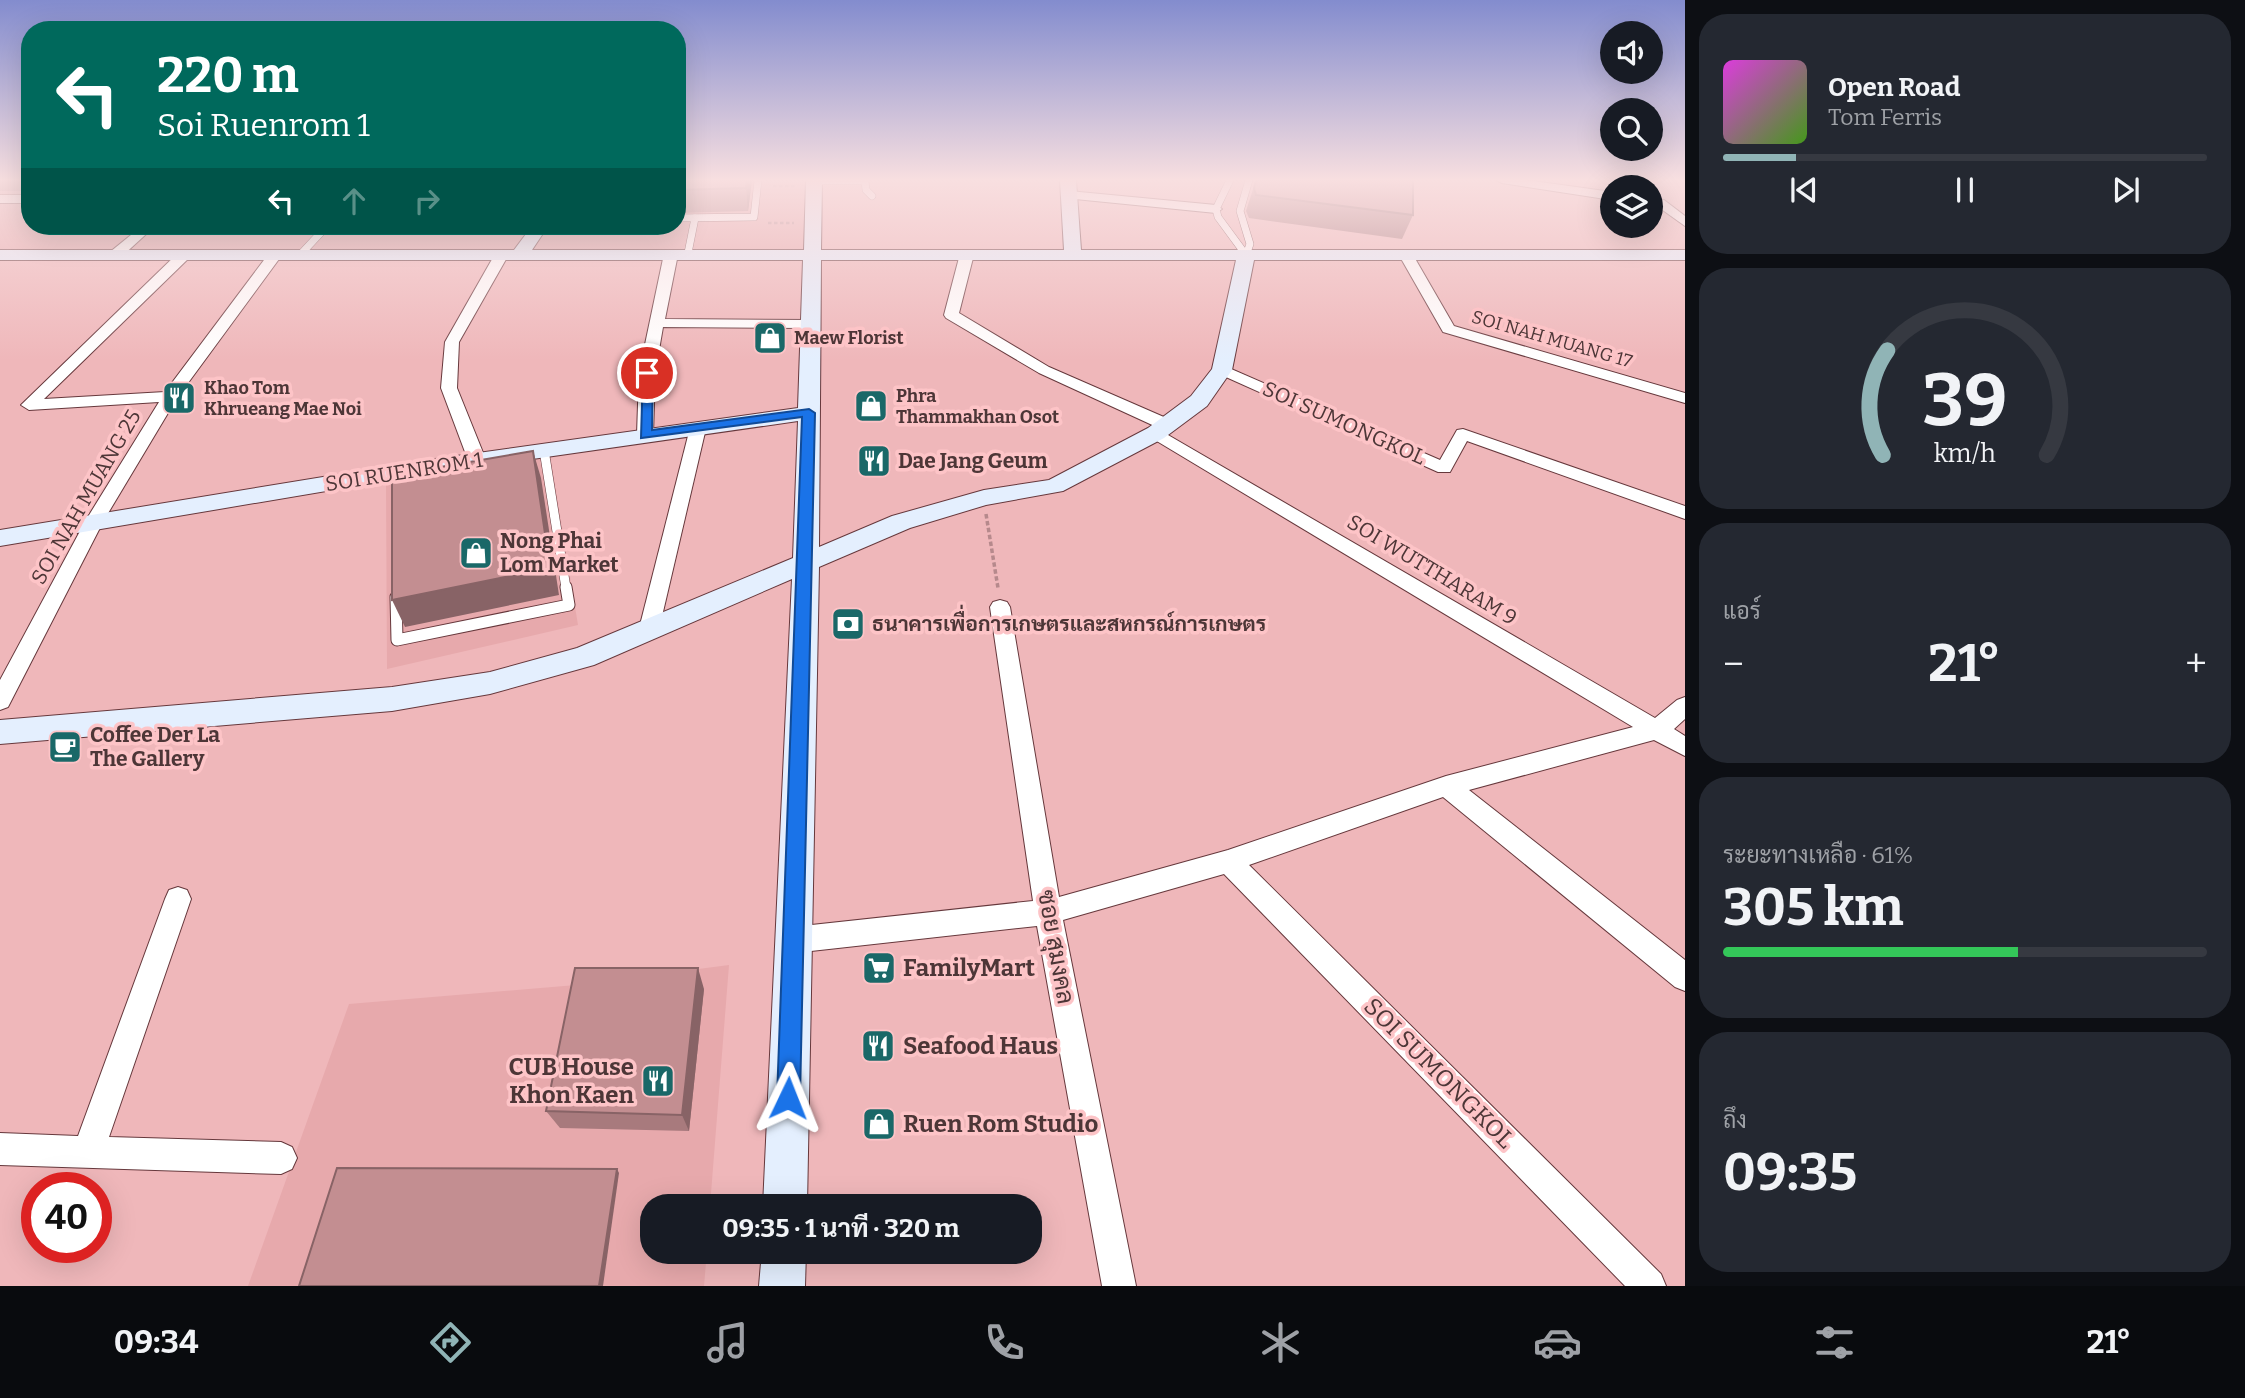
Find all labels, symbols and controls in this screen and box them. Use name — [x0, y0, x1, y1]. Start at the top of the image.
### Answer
map controls — [1600, 21, 1663, 238]
button: sound — [1600, 21, 1663, 84]
text: 220 m — [157, 46, 299, 105]
icon: left — [42, 49, 133, 140]
text: Open Road — [1828, 72, 1960, 103]
button: search — [1600, 98, 1663, 161]
text: Tom Ferris — [1828, 103, 1942, 131]
text: Soi Ruenrom 1 — [157, 106, 370, 144]
icon: previous — [1785, 171, 1823, 209]
icon: pause — [1946, 171, 1984, 209]
icon: next — [2107, 171, 2145, 209]
button: layers — [1600, 175, 1663, 238]
icon: left — [262, 182, 300, 220]
icon: ahead — [335, 182, 373, 220]
icon: right — [408, 182, 446, 220]
street label: SOI NAH MUANG 17 — [1469, 306, 1635, 372]
shop icon: Maew Florist — [751, 319, 789, 357]
place label: Maew Florist — [794, 327, 904, 349]
pin — [617, 343, 677, 403]
icon: arrive — [628, 354, 666, 392]
text: 39 — [1923, 357, 2007, 444]
street label: SOI SUMONGKOL — [1259, 375, 1430, 471]
place label: Khao Tom Khrueang Mae Noi — [204, 377, 362, 420]
restaurant icon: Khao Tom Khrueang Mae Noi — [160, 379, 198, 417]
place label: Phra Thammakhan Osot — [896, 385, 1059, 428]
shop icon: Phra Thammakhan Osot — [852, 387, 890, 425]
street label: SOI NAH MUANG 25 — [25, 405, 147, 589]
text: km/h — [1934, 438, 1996, 468]
restaurant icon: Dae Jang Geum — [855, 442, 893, 480]
street label: SOI RUENROM 1 — [323, 447, 485, 497]
place label: Dae Jang Geum — [898, 448, 1048, 474]
street label: SOI WUTTHARAM 9 — [1342, 509, 1522, 631]
place label: Nong Phai Lom Market — [500, 528, 619, 578]
shop icon: Nong Phai Lom Market — [457, 534, 495, 572]
text: แอร์ — [1723, 597, 1761, 625]
place label: ธนาคารเพื่อการเกษตรและสหกรณ์การเกษตร — [872, 604, 1266, 637]
bank icon: ธนาคารเพื่อการเกษตรและสหกรณ์การเกษตร — [829, 605, 867, 643]
text: 21° — [1928, 632, 2001, 695]
text: − — [1723, 641, 1744, 687]
text: + — [2185, 641, 2207, 687]
place label: Coffee Der La The Gallery — [90, 722, 220, 772]
cafe icon: Coffee Der La The Gallery — [46, 728, 84, 766]
text: ระยะทางเหลือ · 61% — [1723, 841, 1913, 869]
text: 305 km — [1723, 876, 1904, 939]
street label: ซอย สุมงคล — [1030, 888, 1080, 1007]
supermarket icon: FamilyMart — [860, 949, 898, 987]
place label: FamilyMart — [903, 954, 1036, 982]
street label: SOI SUMONGKOL — [1358, 992, 1520, 1154]
restaurant icon: Seafood Haus — [859, 1027, 897, 1065]
place label: Seafood Haus — [903, 1032, 1058, 1060]
place label: CUB House Khon Kaen — [509, 1053, 635, 1109]
position arrow — [751, 1061, 825, 1135]
restaurant icon: CUB House Khon Kaen — [639, 1062, 677, 1100]
shop icon: Ruen Rom Studio — [860, 1105, 898, 1143]
text: ถึง — [1723, 1106, 1747, 1134]
place label: Ruen Rom Studio — [903, 1110, 1098, 1138]
text: 09:35 — [1723, 1141, 1857, 1204]
speed limit sign: 40 — [21, 1172, 112, 1263]
text: 09:35 · 1 นาที · 320 m — [722, 1213, 960, 1244]
icon: directions — [426, 1318, 475, 1367]
icon: music — [703, 1318, 752, 1367]
icon: phone — [980, 1318, 1029, 1367]
icon: climate — [1256, 1318, 1305, 1367]
icon: car — [1533, 1318, 1582, 1367]
icon: filters — [1810, 1318, 1859, 1367]
text: 09:34 — [114, 1323, 198, 1361]
text: 21° — [2087, 1323, 2131, 1361]

